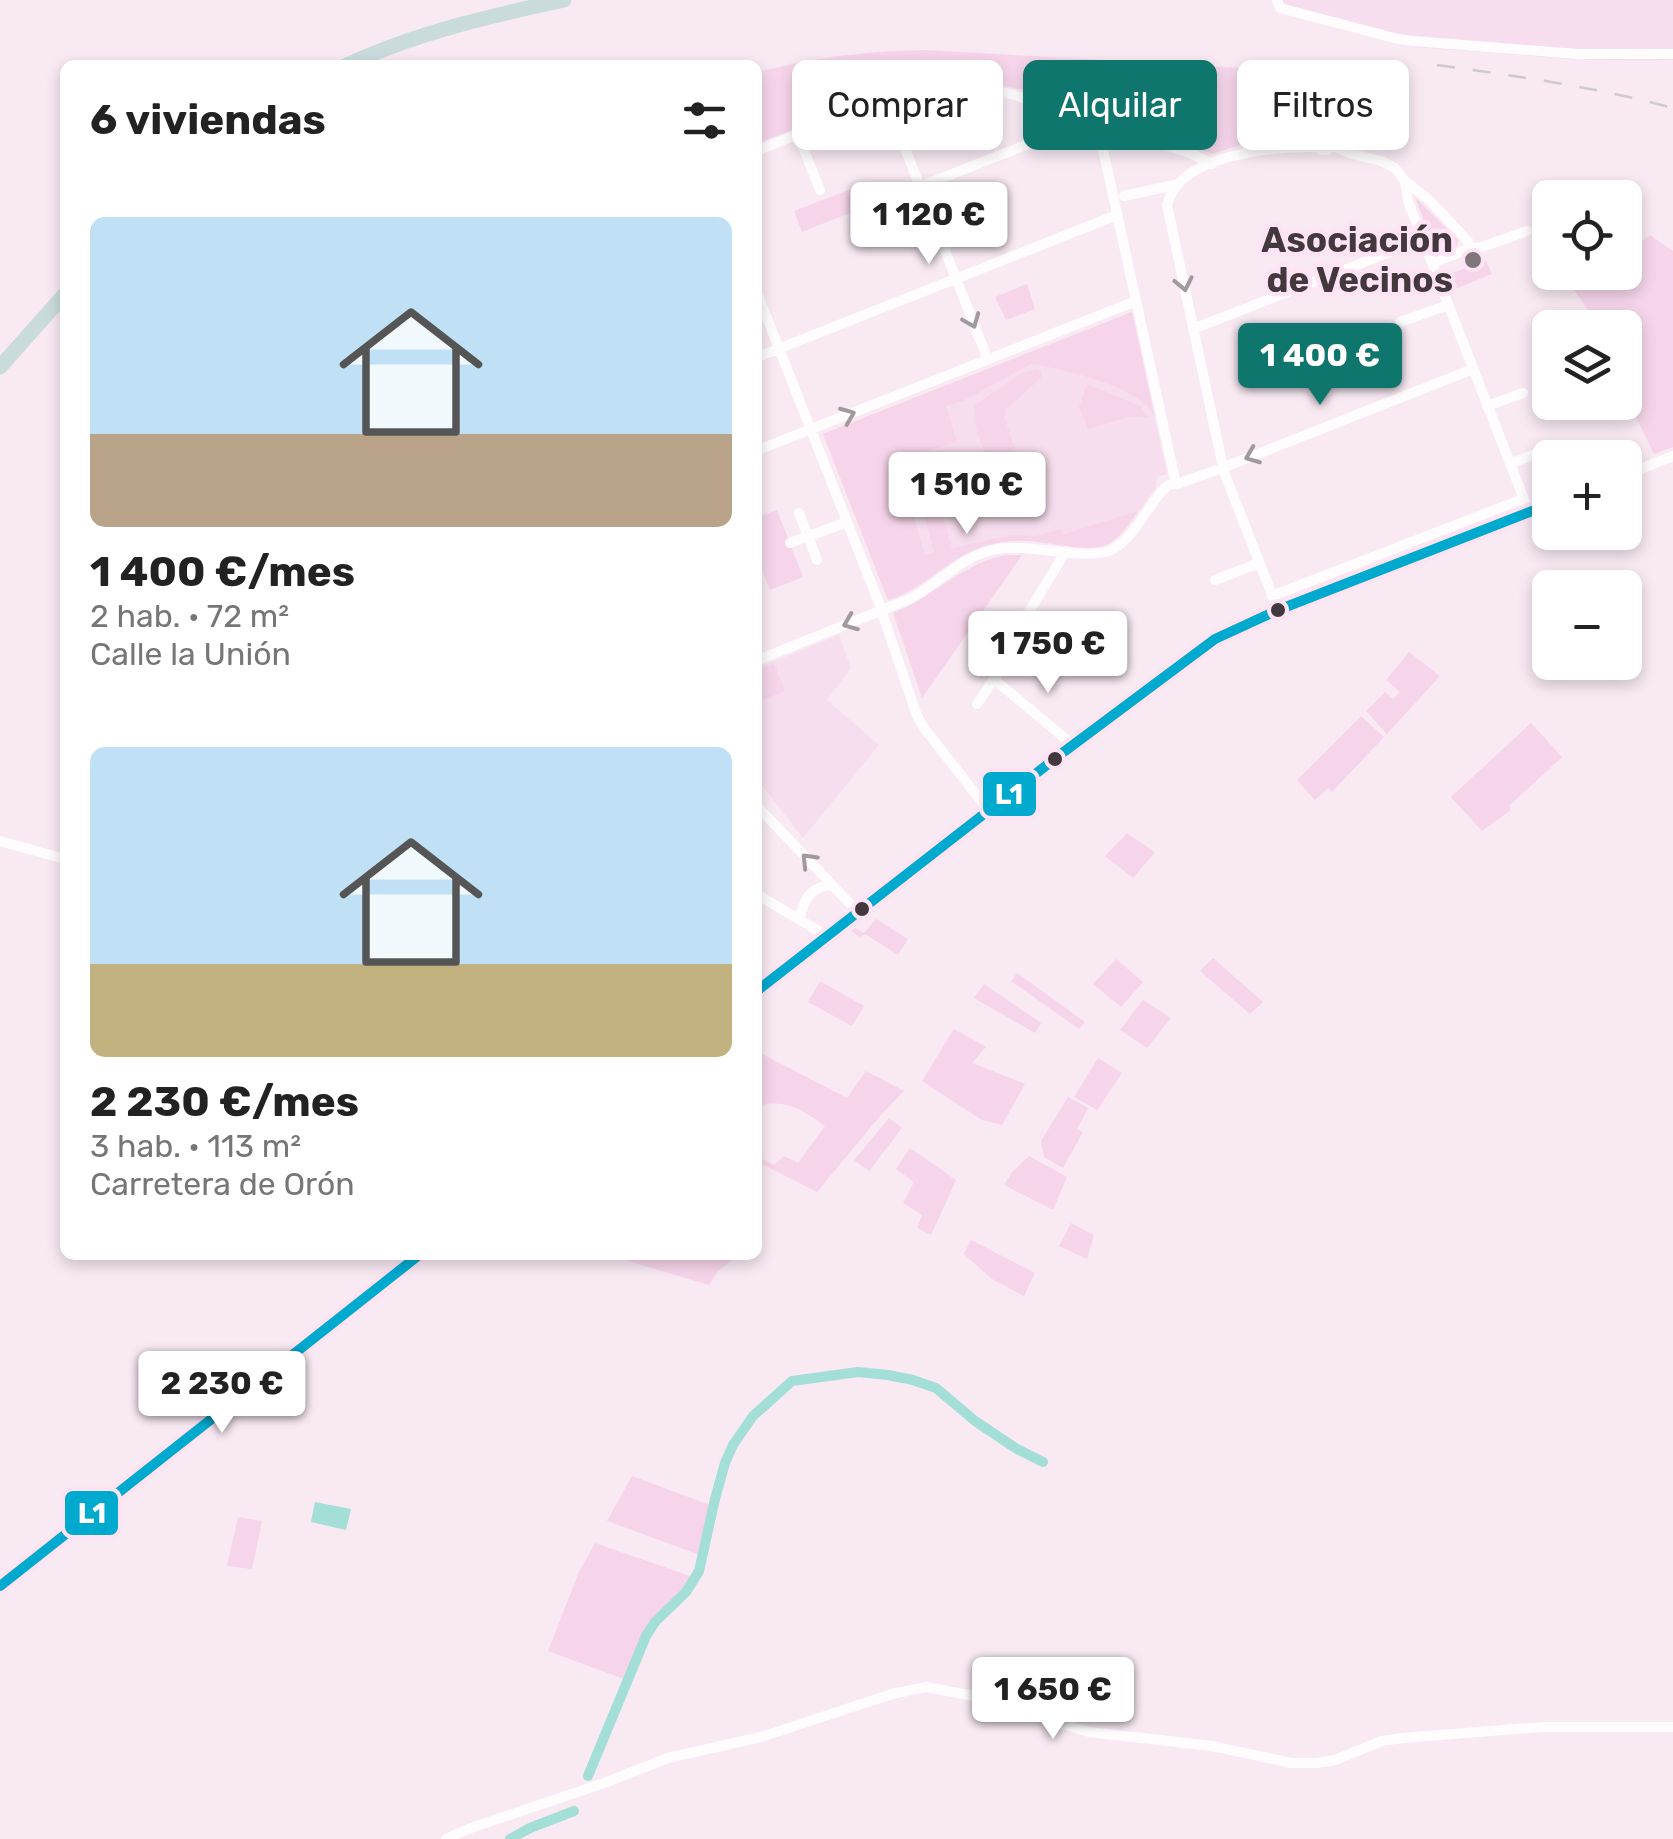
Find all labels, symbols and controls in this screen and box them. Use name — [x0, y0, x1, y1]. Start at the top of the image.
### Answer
chip: Comprar — [792, 60, 1003, 150]
chip: Alquilar — [1023, 60, 1217, 150]
chip: Filtros — [1237, 60, 1409, 150]
icon: filters — [677, 93, 732, 148]
text: 6 viviendas — [90, 95, 326, 145]
map controls — [1532, 180, 1642, 680]
button: locate — [1532, 180, 1642, 290]
pin: 1 120 € — [837, 182, 1021, 267]
text: 1 120 € — [872, 195, 986, 233]
place label: Asociación de Vecinos — [1261, 219, 1453, 301]
marker: Asociación de Vecinos — [1462, 249, 1484, 271]
one-way arrow — [1172, 275, 1193, 292]
icon: home — [321, 282, 501, 462]
button: layers — [1532, 310, 1642, 420]
one-way arrow — [961, 311, 981, 329]
pin: 1 400 € — [1228, 323, 1412, 408]
text: 1 400 € — [1260, 336, 1380, 374]
one-way arrow — [839, 406, 856, 426]
button: + — [1532, 440, 1642, 550]
one-way arrow — [1244, 444, 1262, 464]
pin: 1 510 € — [875, 452, 1059, 537]
text: 1 510 € — [911, 465, 1023, 503]
text: 1 400 €/mes — [90, 547, 355, 597]
button: − — [1532, 570, 1642, 680]
text: 2 hab. · 72 m² — [90, 597, 289, 635]
unlabelled marker — [1268, 600, 1288, 620]
pin: 1 750 € — [956, 611, 1140, 696]
one-way arrow — [842, 612, 859, 632]
text: 1 750 € — [990, 624, 1106, 662]
text: Calle la Unión — [90, 635, 291, 673]
unlabelled marker — [1045, 749, 1065, 769]
line badge: L1 — [981, 770, 1038, 818]
text: L1 — [995, 778, 1023, 811]
icon: home — [321, 812, 501, 992]
one-way arrow — [802, 853, 820, 871]
unlabelled marker — [852, 899, 872, 919]
text: 2 230 €/mes — [90, 1077, 359, 1127]
text: 3 hab. · 113 m² — [90, 1127, 301, 1165]
text: Carretera de Orón — [90, 1165, 355, 1203]
pin: 2 230 € — [130, 1351, 314, 1436]
text: 2 230 € — [160, 1364, 284, 1402]
line badge: L1 — [63, 1489, 120, 1537]
text: L1 — [78, 1497, 106, 1530]
pin: 1 650 € — [961, 1657, 1145, 1742]
text: 1 650 € — [994, 1670, 1112, 1708]

